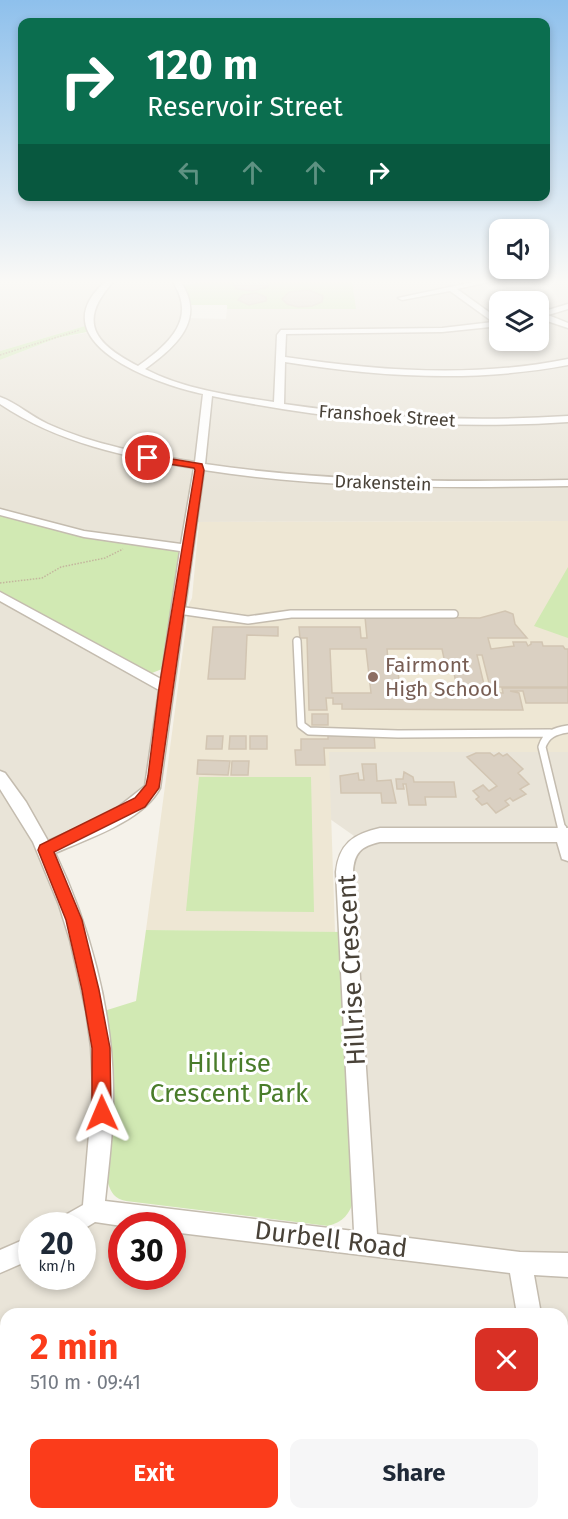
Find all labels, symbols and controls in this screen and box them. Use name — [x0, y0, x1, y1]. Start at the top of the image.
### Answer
text: 120 m — [147, 40, 258, 90]
icon: right — [48, 42, 126, 120]
text: Reservoir Street — [147, 91, 343, 123]
icon: left — [173, 156, 206, 189]
icon: ahead — [236, 156, 269, 189]
icon: ahead — [299, 156, 332, 189]
icon: right — [362, 156, 395, 189]
map controls — [489, 219, 549, 351]
button: sound — [489, 219, 549, 279]
button: layers — [489, 291, 549, 351]
street label: Franshoek Street — [318, 400, 457, 432]
pin — [122, 432, 173, 483]
icon: arrive — [131, 441, 164, 474]
street label: Drakenstein — [334, 470, 432, 496]
place label: Fairmont High School — [385, 652, 498, 702]
marker: Fairmont High School — [366, 670, 380, 684]
street label: Hillrise Crescent — [331, 873, 372, 1066]
park label: Hillrise Crescent Park — [150, 1048, 309, 1109]
position arrow — [70, 1081, 134, 1145]
speed limit sign: 30 — [108, 1212, 186, 1290]
street label: Durbell Road — [253, 1215, 409, 1264]
text: 20 — [40, 1226, 74, 1262]
text: km/h — [38, 1257, 76, 1275]
text: 2 min — [30, 1325, 119, 1369]
button: close — [475, 1328, 538, 1391]
text: 510 m · 09:41 — [30, 1370, 141, 1394]
button: Exit — [30, 1439, 278, 1508]
button: Share — [290, 1439, 538, 1508]

